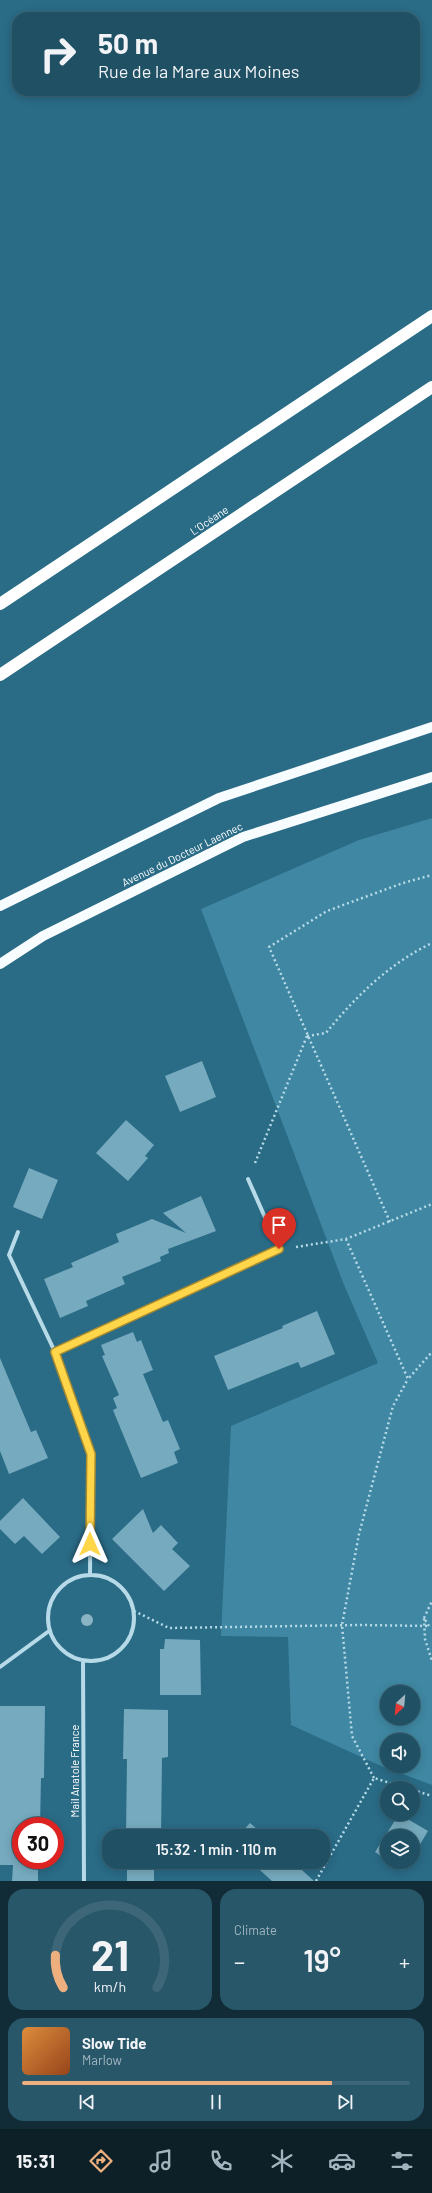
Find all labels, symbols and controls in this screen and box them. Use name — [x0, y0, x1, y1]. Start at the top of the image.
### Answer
text: 50 m — [98, 26, 158, 60]
icon: right — [32, 28, 84, 80]
text: Rue de la Mare aux Moines — [98, 60, 300, 82]
street label: L’Océane — [187, 502, 231, 537]
street label: Avenue du Docteur Laennec — [120, 819, 245, 889]
pin — [262, 1208, 296, 1249]
icon: arrive — [268, 1214, 290, 1236]
position arrow — [69, 1523, 111, 1565]
north arrow — [380, 1685, 420, 1725]
map controls — [380, 1685, 420, 1869]
street label: Mail Anatole France — [68, 1724, 81, 1817]
button: sound — [380, 1733, 420, 1773]
button: search — [380, 1781, 420, 1821]
speed limit sign: 30 — [12, 1817, 64, 1869]
button: layers — [380, 1829, 420, 1869]
text: 15:32 · 1 min · 110 m — [156, 1840, 276, 1858]
text: Climate — [234, 1922, 277, 1938]
text: 21 — [91, 1928, 129, 1978]
text: 19° — [303, 1942, 341, 1978]
text: − — [234, 1948, 245, 1974]
text: + — [399, 1948, 410, 1974]
text: km/h — [94, 1977, 126, 1994]
text: Slow Tide — [82, 2034, 146, 2052]
text: Marlow — [82, 2052, 122, 2068]
icon: previous — [76, 2091, 98, 2113]
icon: pause — [205, 2091, 227, 2113]
icon: next — [334, 2091, 356, 2113]
icon: directions — [87, 2147, 115, 2175]
icon: music — [147, 2147, 175, 2175]
icon: phone — [207, 2147, 235, 2175]
icon: climate — [268, 2147, 296, 2175]
icon: car — [328, 2147, 356, 2175]
icon: filters — [388, 2147, 416, 2175]
text: 15:31 — [16, 2150, 55, 2172]

